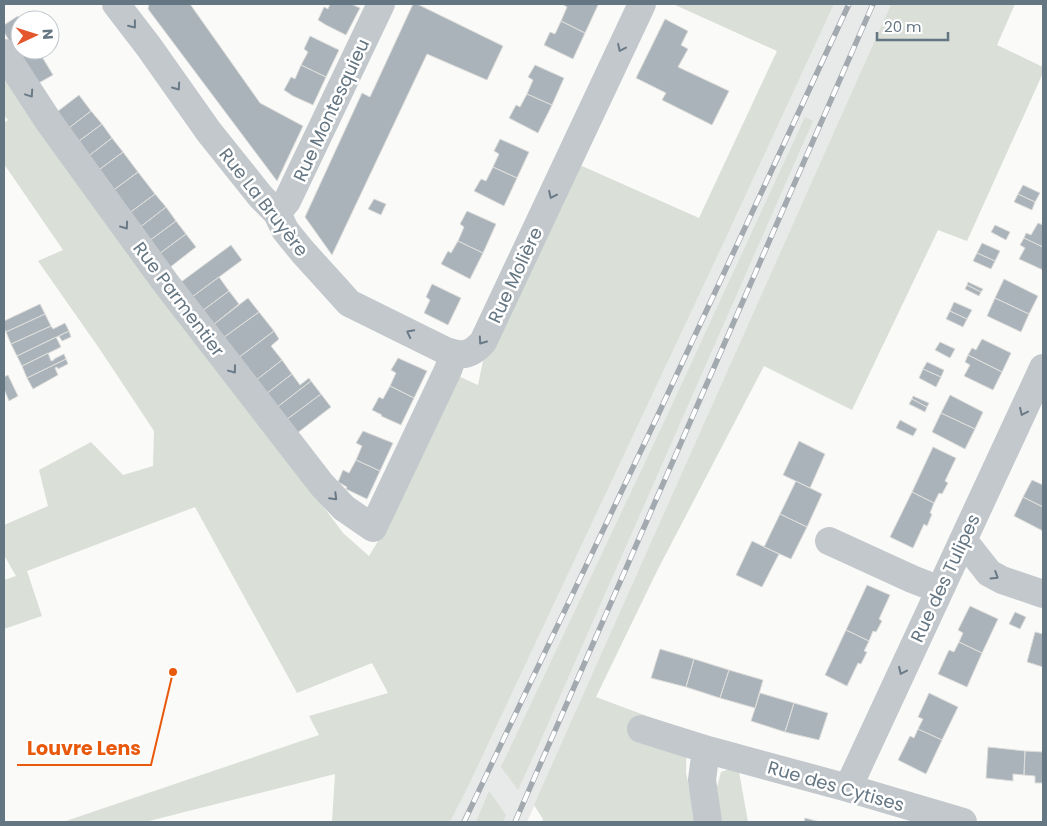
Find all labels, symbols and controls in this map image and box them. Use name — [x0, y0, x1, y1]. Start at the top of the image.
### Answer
north arrow — [10, 10, 60, 60]
scale bar — [877, 10, 948, 42]
text: 20 m — [884, 16, 922, 37]
one-way arrow — [127, 19, 135, 28]
text: N — [38, 28, 58, 40]
street label: Rue Montesquieu — [287, 35, 375, 185]
one-way arrow — [617, 43, 628, 52]
one-way arrow — [171, 81, 180, 91]
one-way arrow — [24, 88, 33, 98]
street label: Rue La Bruyère — [214, 142, 314, 262]
one-way arrow — [548, 190, 559, 199]
one-way arrow — [119, 220, 128, 230]
street label: Rue Molière — [482, 223, 548, 327]
street label: Rue Parmentier — [128, 236, 231, 362]
one-way arrow — [406, 329, 415, 339]
one-way arrow — [479, 335, 488, 345]
one-way arrow — [227, 364, 236, 374]
one-way arrow — [1018, 407, 1029, 416]
one-way arrow — [328, 491, 337, 500]
street label: Rue des Tulipes — [904, 510, 986, 646]
one-way arrow — [990, 569, 999, 579]
one-way arrow — [898, 666, 909, 675]
callout: Louvre Lens — [17, 731, 151, 765]
text: Louvre Lens — [27, 735, 141, 762]
street label: Rue des Cytises — [765, 755, 907, 817]

